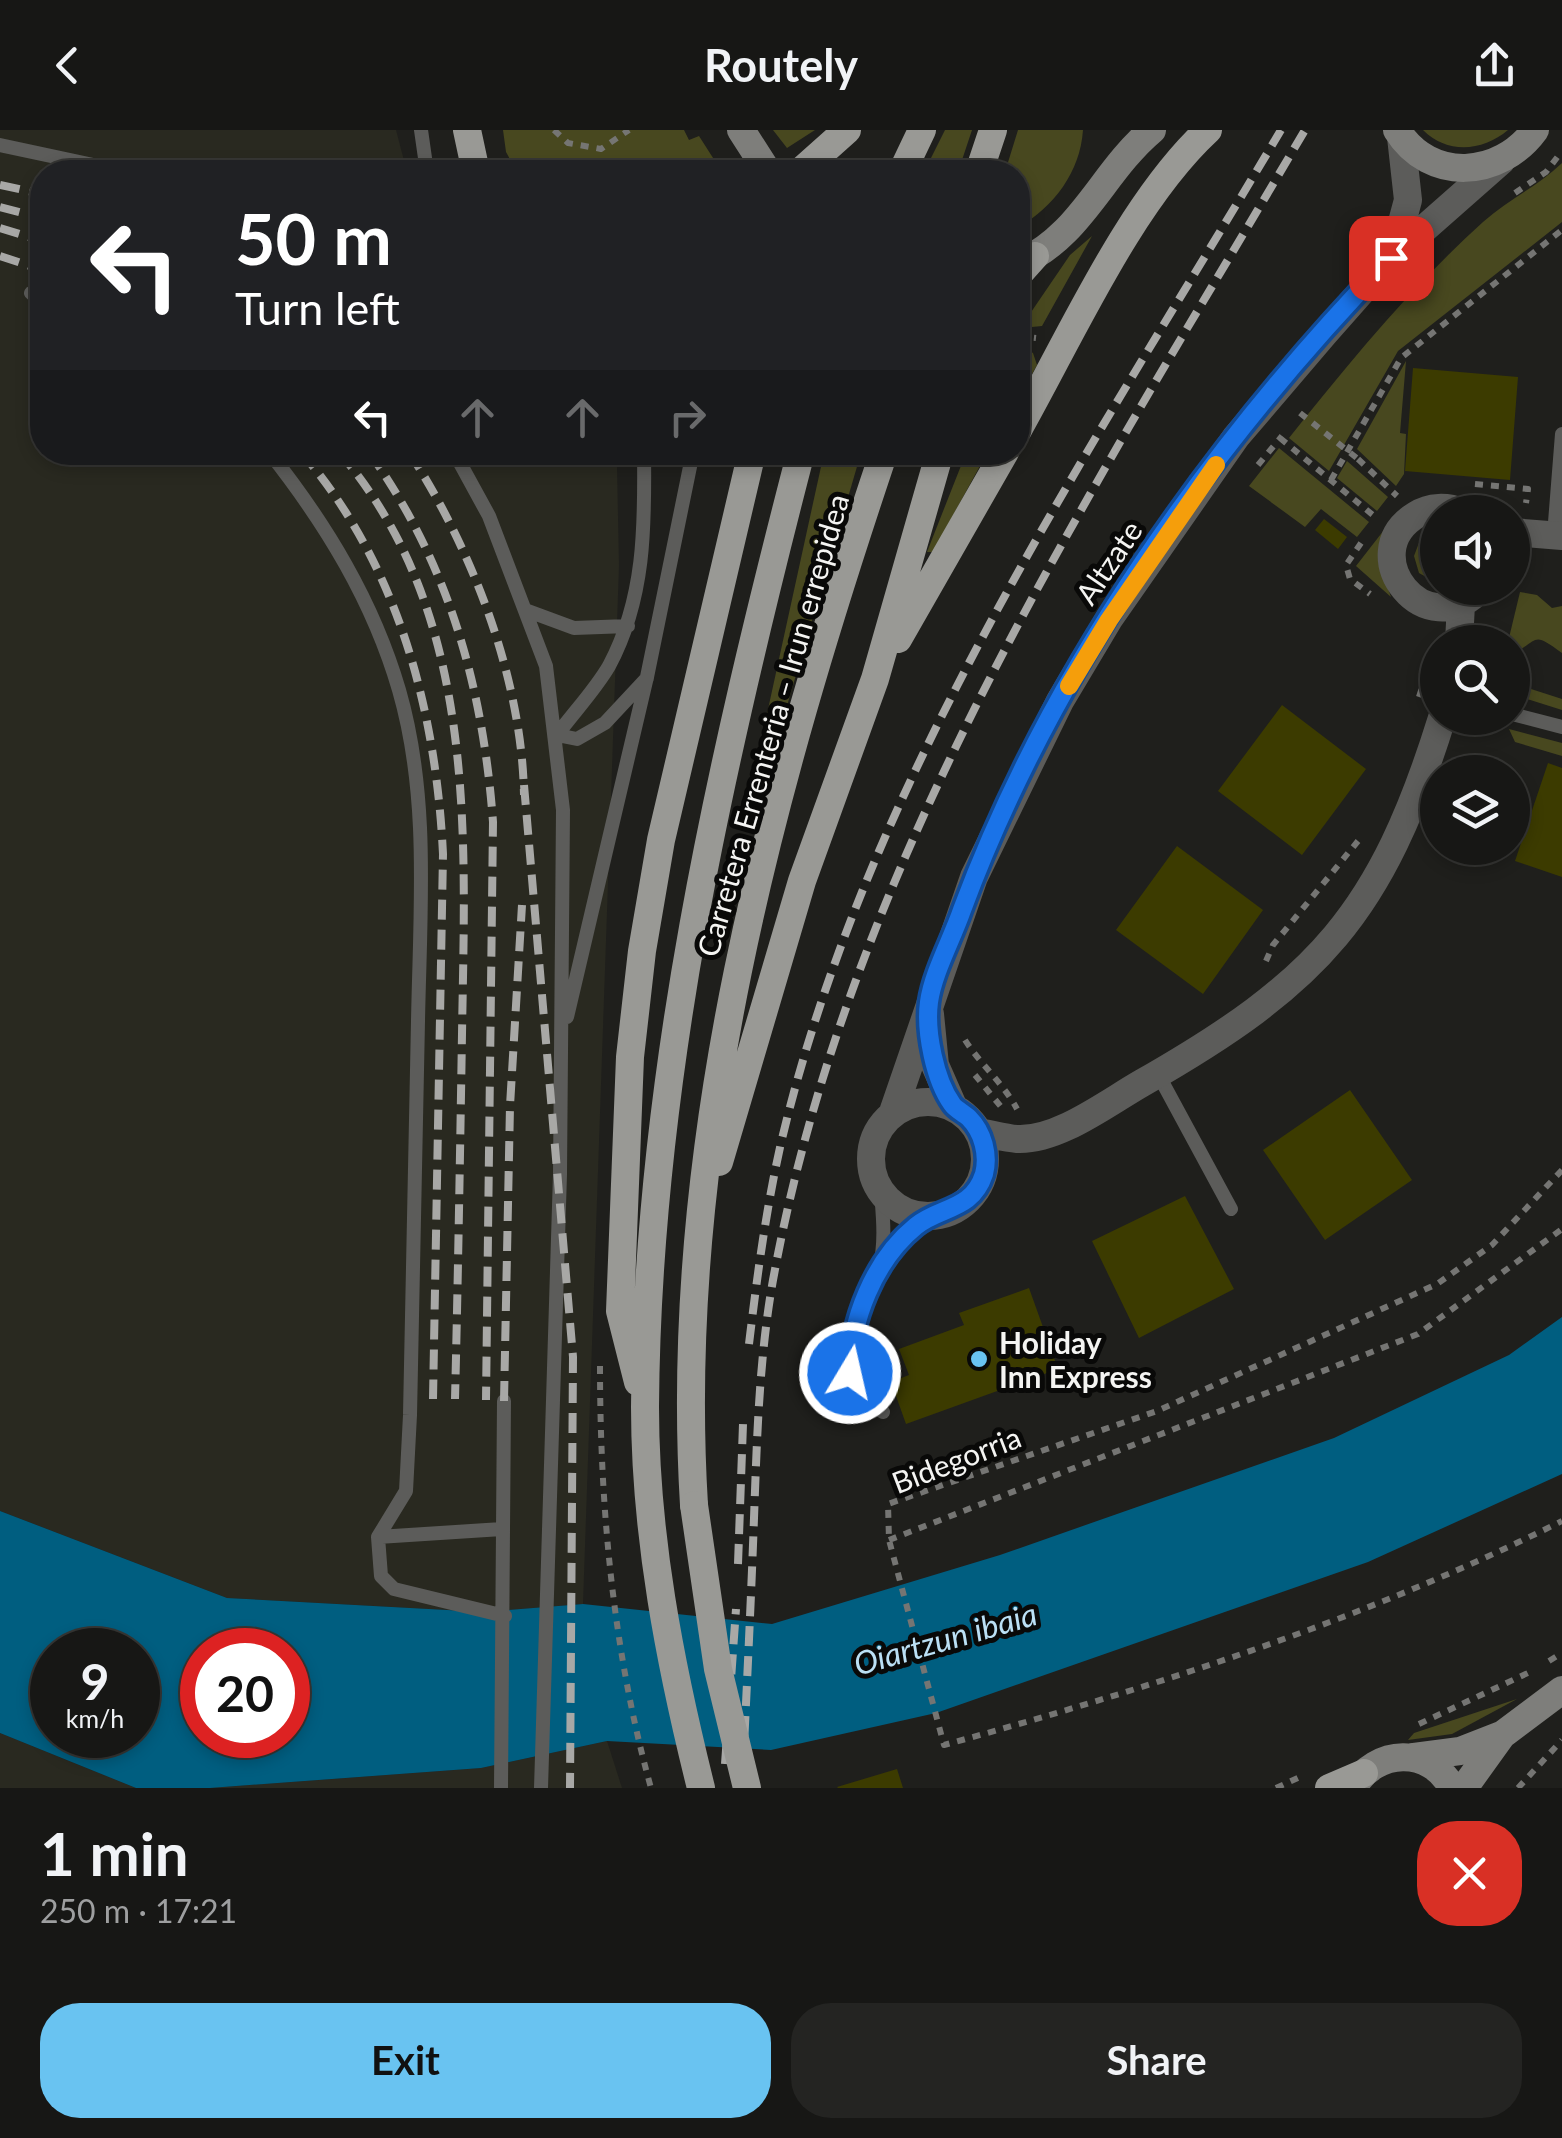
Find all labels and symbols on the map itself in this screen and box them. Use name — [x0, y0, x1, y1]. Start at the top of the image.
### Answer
pin — [1349, 216, 1434, 301]
street label: Carretera Errenteria – Irun errepidea — [689, 490, 855, 960]
street label: Altzate — [1067, 513, 1149, 611]
position arrow — [798, 1321, 902, 1425]
place label: Holiday Inn Express — [999, 1324, 1152, 1394]
marker: Holiday Inn Express — [968, 1348, 990, 1370]
street label: Bidegorria — [886, 1418, 1026, 1500]
water label: Oiartzun ibaia — [849, 1593, 1041, 1683]
speed limit sign: 20 — [180, 1628, 310, 1758]

